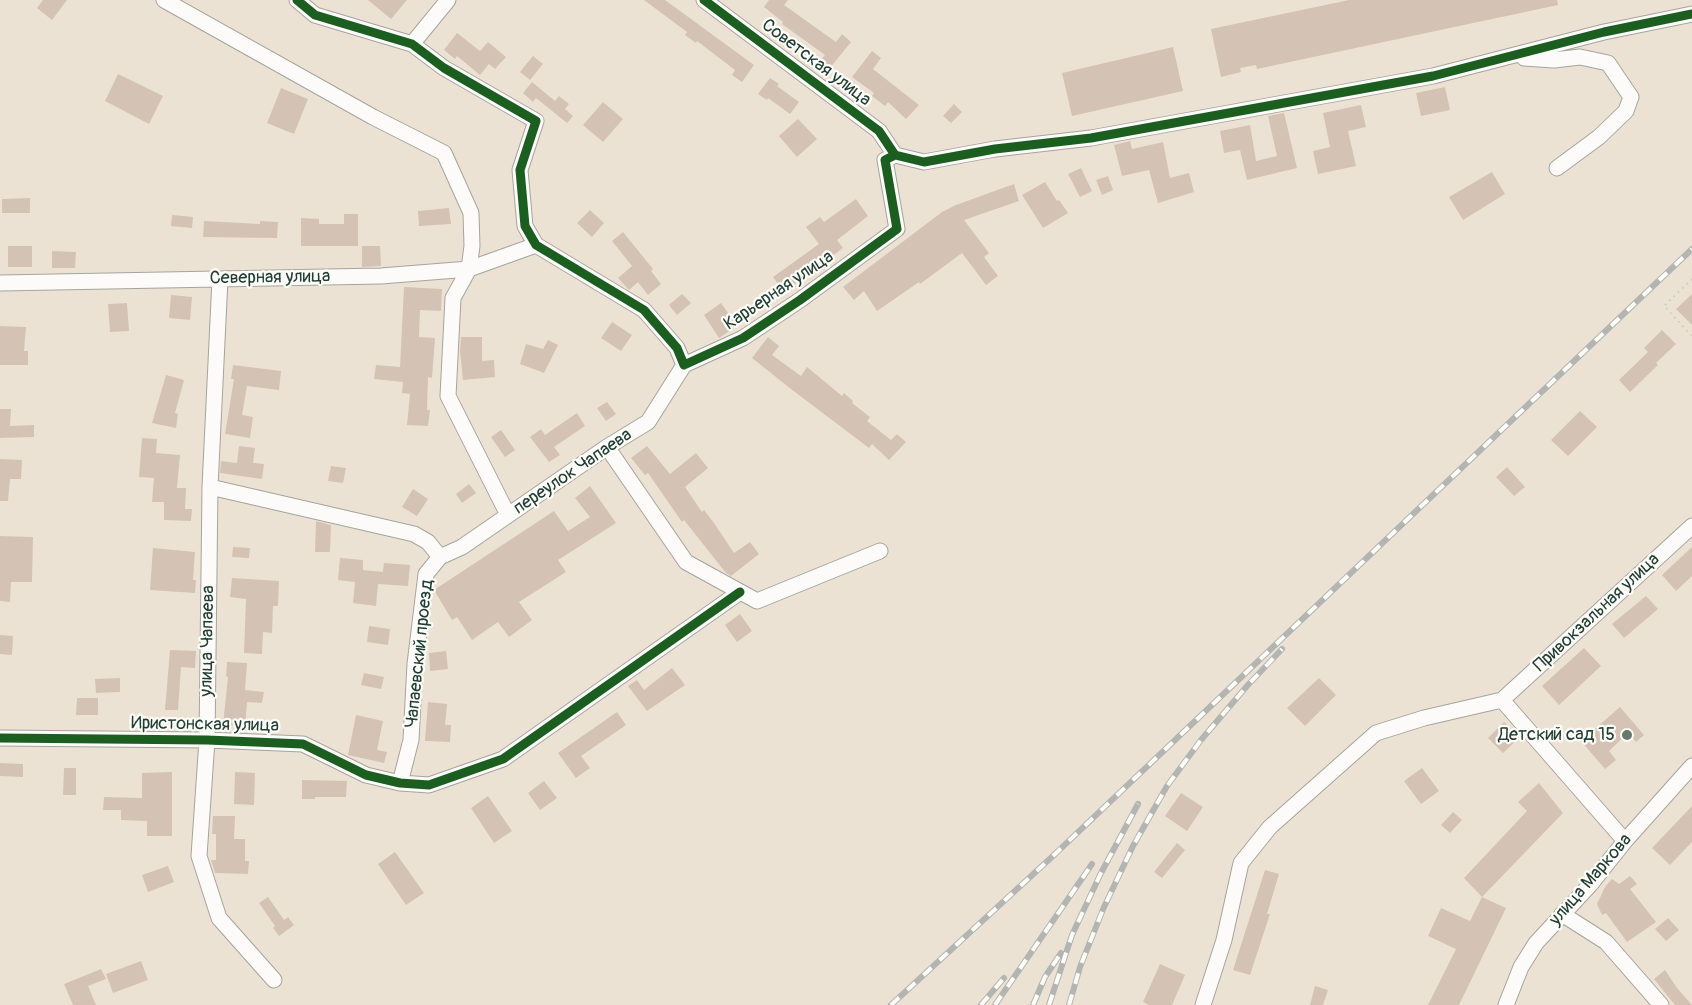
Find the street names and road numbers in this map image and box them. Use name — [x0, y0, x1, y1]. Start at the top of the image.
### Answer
street label: Советская улица — [757, 15, 875, 111]
street label: Карьерная улица — [720, 246, 838, 336]
street label: Северная улица — [209, 266, 331, 290]
street label: переулок Чапаева — [510, 424, 636, 520]
street label: Привокзальная улица — [1529, 549, 1665, 677]
street label: Чапаевский проезд — [401, 579, 439, 729]
street label: улица Чапаева — [196, 585, 220, 697]
street label: Иристонская улица — [131, 713, 279, 737]
street label: улица Маркова — [1545, 830, 1637, 930]

